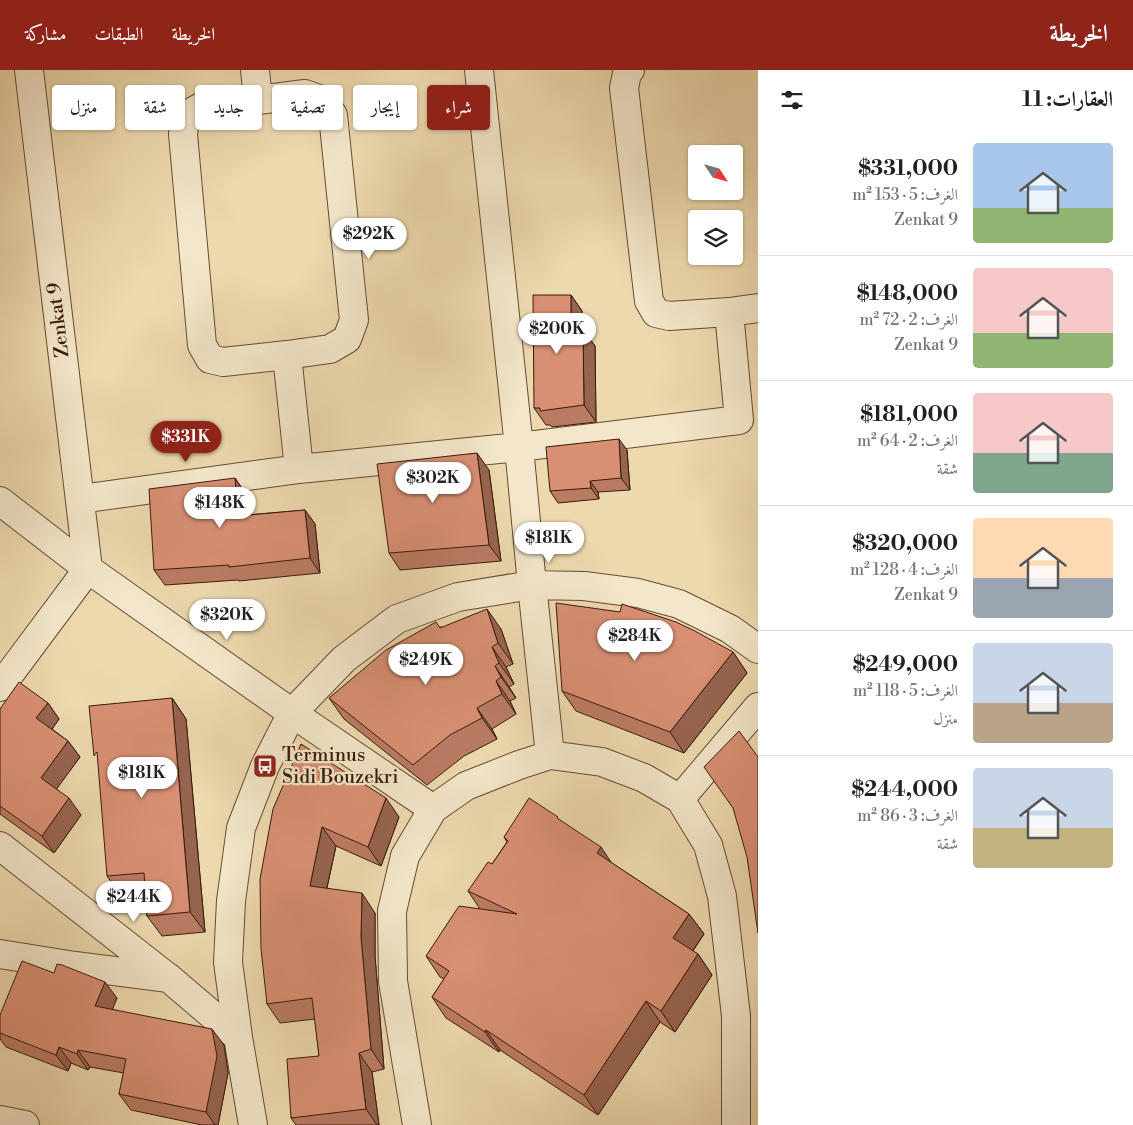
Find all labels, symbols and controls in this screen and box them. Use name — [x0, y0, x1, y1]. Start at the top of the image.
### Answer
text: الخريطة — [1050, 19, 1108, 49]
text: مشاركة — [25, 23, 66, 46]
text: الطبقات — [94, 23, 143, 46]
text: الخريطة — [171, 23, 215, 46]
chip: منزل — [52, 85, 115, 130]
chip: شقة — [125, 85, 185, 130]
chip: جديد — [195, 85, 262, 130]
chip: تصفية — [272, 85, 343, 130]
chip: إيجار — [353, 85, 417, 130]
chip: شراء — [427, 85, 490, 130]
icon: filters — [778, 86, 806, 114]
text: العقارات: 11 — [1022, 87, 1113, 113]
north arrow — [688, 145, 742, 200]
map controls — [688, 145, 743, 265]
text: $331,000 — [858, 156, 958, 182]
icon: home — [1013, 163, 1073, 223]
text: الغرف: 5 · 153 m² — [852, 185, 958, 205]
button: layers — [688, 210, 743, 265]
text: Zenkat 9 — [894, 210, 958, 230]
pin: $292K — [334, 218, 404, 260]
text: $292K — [343, 224, 395, 244]
street label: Zenkat 9 — [41, 281, 75, 359]
text: $148,000 — [857, 281, 958, 307]
icon: home — [1013, 288, 1073, 348]
text: الغرف: 2 · 72 m² — [859, 310, 958, 330]
pin: $200K — [522, 312, 592, 355]
text: $200K — [529, 319, 585, 339]
text: Zenkat 9 — [894, 335, 958, 355]
text: $181,000 — [860, 402, 958, 428]
icon: home — [1013, 413, 1073, 473]
pin: $331K — [151, 420, 221, 463]
text: $331K — [161, 427, 211, 447]
text: الغرف: 2 · 64 m² — [857, 431, 958, 451]
text: شقة — [937, 459, 958, 479]
pin: $302K — [398, 462, 468, 504]
text: $302K — [406, 468, 460, 488]
pin: $148K — [185, 486, 255, 529]
text: $148K — [195, 493, 245, 513]
pin: $181K — [514, 522, 584, 564]
text: $181K — [525, 528, 573, 548]
text: $320,000 — [852, 531, 958, 557]
icon: home — [1013, 538, 1073, 598]
text: الغرف: 4 · 128 m² — [850, 560, 958, 580]
text: Zenkat 9 — [894, 585, 958, 605]
pin: $320K — [192, 598, 262, 641]
text: $320K — [200, 605, 254, 625]
pin: $284K — [600, 620, 670, 662]
text: $284K — [608, 626, 662, 646]
pin: $249K — [391, 644, 461, 686]
text: $249K — [399, 650, 453, 670]
text: $249,000 — [853, 652, 958, 678]
icon: home — [1013, 663, 1073, 723]
text: الغرف: 5 · 118 m² — [853, 681, 958, 701]
text: منزل — [933, 709, 958, 729]
place label: Terminus Sidi Bouzekri — [282, 743, 399, 789]
bus stop icon: Terminus Sidi Bouzekri — [252, 753, 278, 779]
pin: $181K — [107, 756, 177, 799]
text: $181K — [118, 763, 166, 783]
text: $244,000 — [851, 777, 958, 803]
icon: home — [1013, 788, 1073, 848]
text: الغرف: 3 · 86 m² — [857, 806, 958, 826]
text: شقة — [937, 834, 958, 854]
pin: $244K — [99, 880, 169, 923]
text: $244K — [107, 887, 161, 907]

